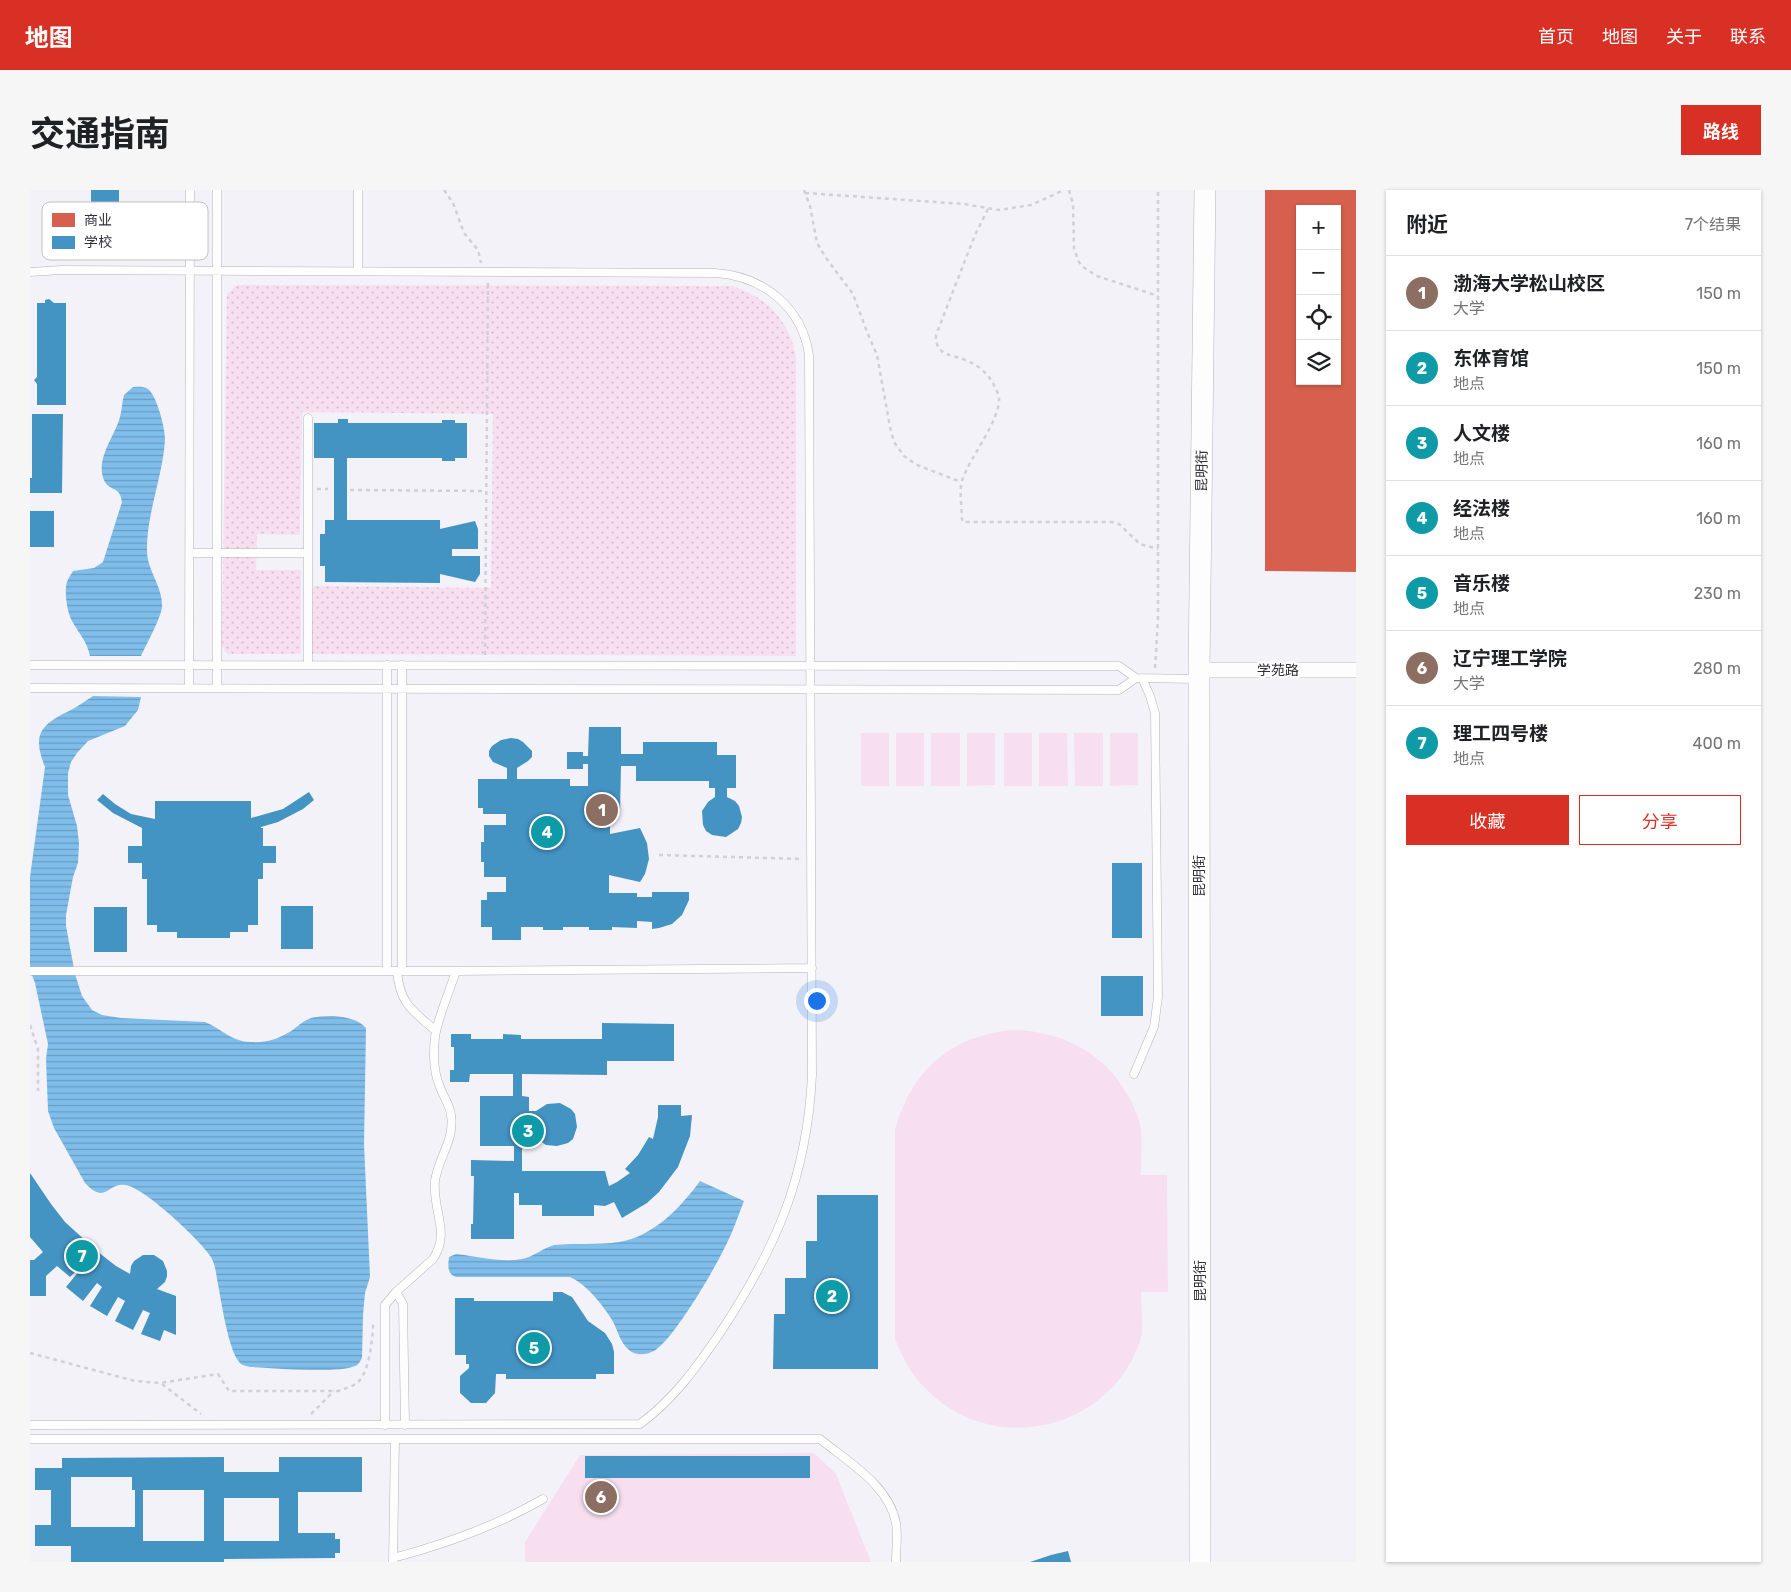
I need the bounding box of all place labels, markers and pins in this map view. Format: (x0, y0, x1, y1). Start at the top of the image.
pin: 1 (586, 791, 618, 829)
pin: 4 (531, 813, 563, 851)
pin: 3 (512, 1112, 544, 1150)
pin: 7 (66, 1237, 98, 1275)
pin: 2 (816, 1277, 848, 1315)
pin: 5 (518, 1329, 550, 1367)
pin: 6 (585, 1478, 617, 1516)

